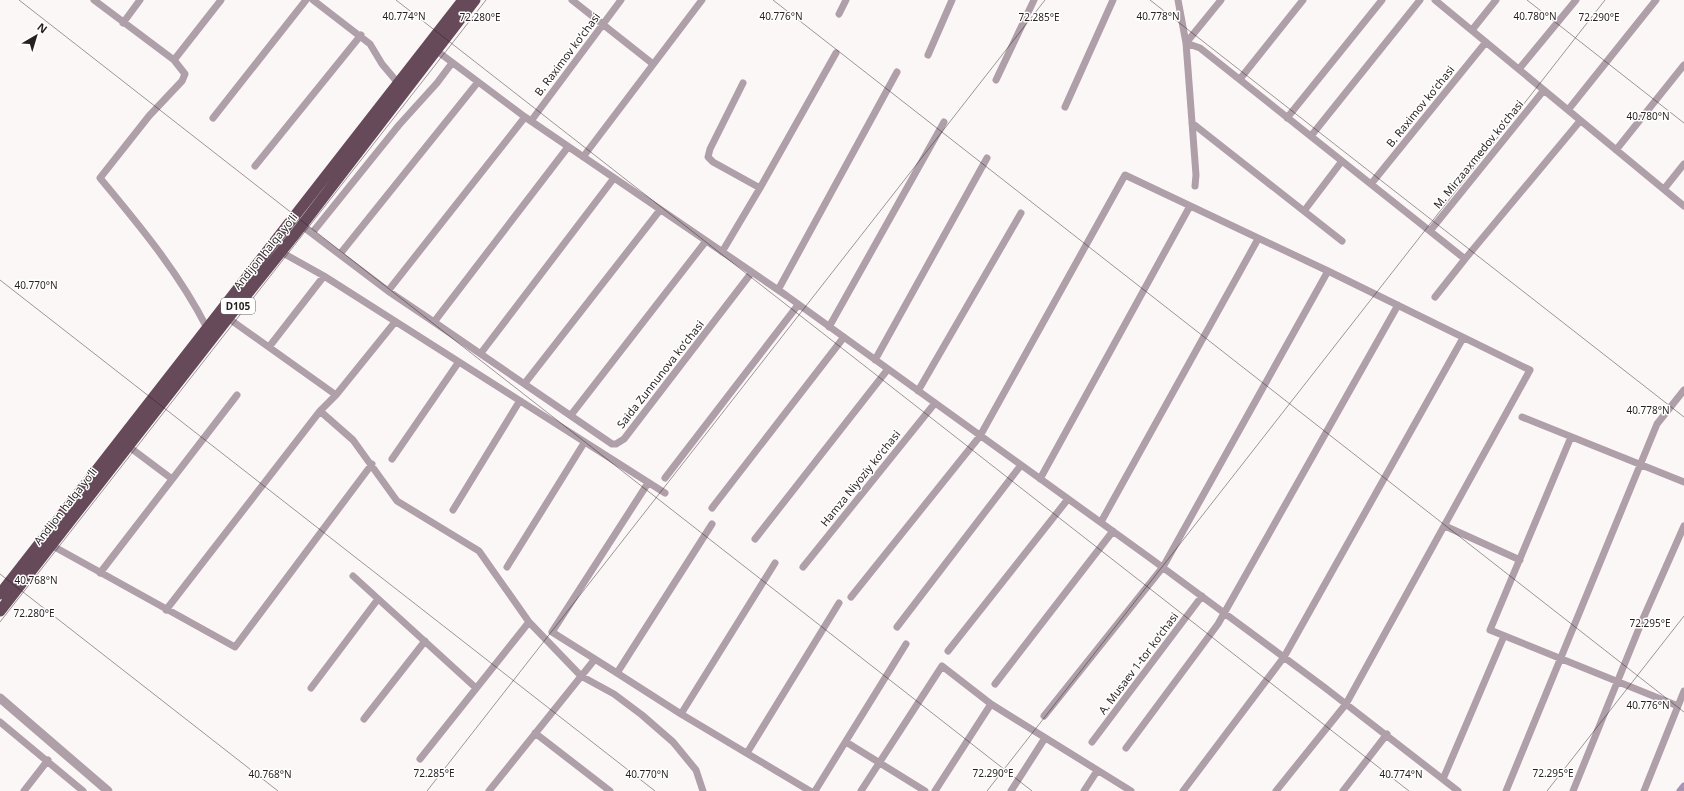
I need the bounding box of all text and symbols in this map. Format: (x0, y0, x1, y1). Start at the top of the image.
text: 40.774°N (382, 9, 426, 23)
street label: B. Raximov koʻchasi (531, 9, 603, 99)
text: 40.776°N (759, 9, 803, 23)
text: 40.778°N (1136, 9, 1180, 23)
text: 40.780°N (1513, 9, 1557, 23)
text: 72.280°E (459, 10, 501, 24)
text: 72.285°E (1018, 10, 1060, 24)
text: 72.290°E (1578, 10, 1620, 24)
north arrow (16, 16, 56, 56)
text: N (34, 19, 51, 36)
street label: B. Raximov koʻchasi (1383, 62, 1457, 150)
street label: M. Mirzaaxmedov koʻchasi (1430, 97, 1526, 211)
text: 40.780°N (1626, 109, 1670, 123)
street label: Andijon halqa yo‘li (230, 210, 300, 292)
text: 40.770°N (14, 278, 58, 292)
road number: D105 (221, 298, 255, 314)
street label: Saida Zunnunova koʻchasi (613, 317, 707, 431)
text: 40.778°N (1626, 403, 1670, 417)
street label: Hamza Niyoziy koʻchasi (817, 427, 903, 529)
street label: Andijon halqa yo‘li (30, 464, 100, 548)
text: 40.768°N (14, 573, 58, 587)
text: 72.280°E (13, 606, 55, 620)
street label: A. Musaev 1-tor koʻchasi (1095, 609, 1181, 717)
text: 72.295°E (1629, 616, 1671, 630)
text: 40.776°N (1626, 698, 1670, 712)
text: 72.285°E (413, 766, 455, 780)
text: 72.290°E (972, 766, 1014, 780)
text: 72.295°E (1532, 766, 1574, 780)
text: 40.768°N (248, 767, 292, 781)
text: 40.770°N (625, 767, 669, 781)
text: 40.774°N (1379, 767, 1423, 781)

